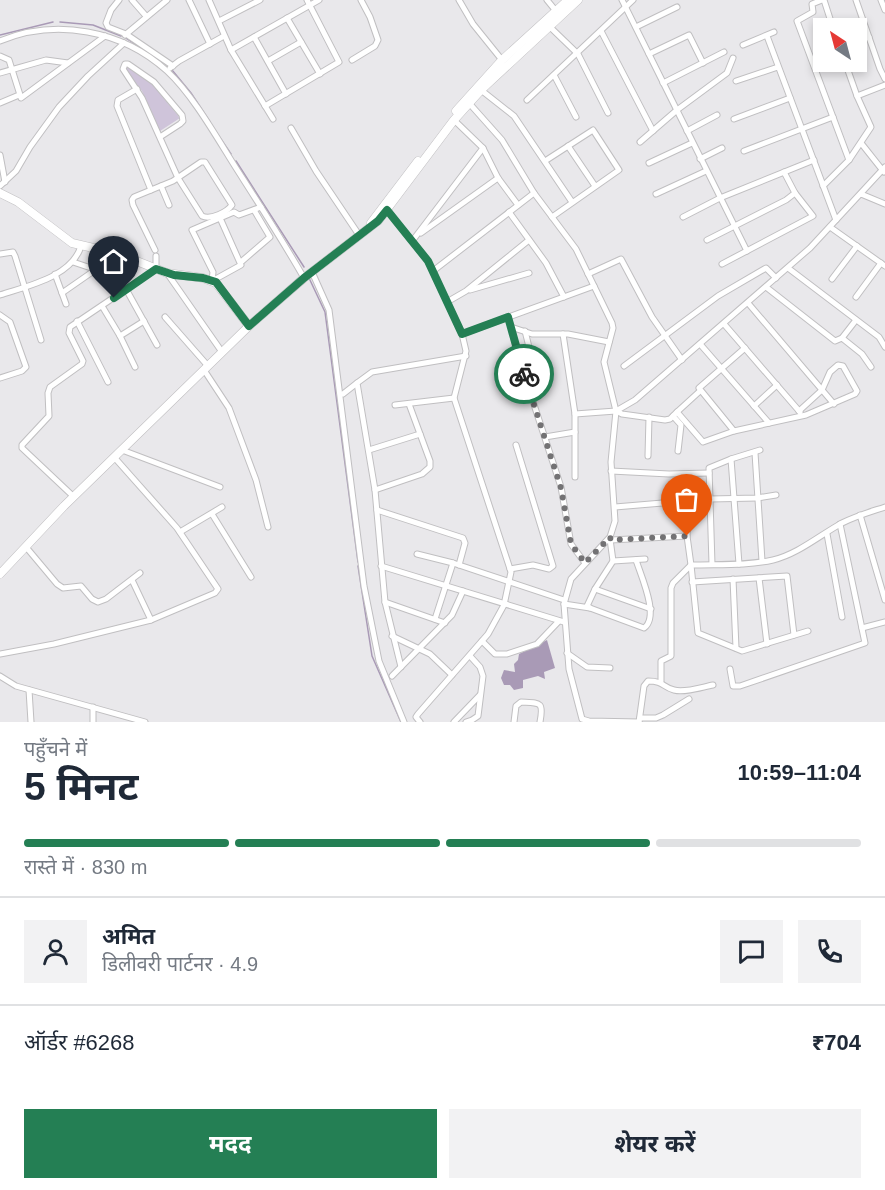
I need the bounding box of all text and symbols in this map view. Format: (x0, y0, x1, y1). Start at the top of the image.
north arrow (813, 18, 867, 72)
map controls (813, 18, 867, 72)
pin (88, 236, 139, 298)
icon: home (97, 245, 130, 278)
courier (494, 344, 554, 404)
icon: bike (508, 358, 541, 391)
pin (661, 474, 712, 536)
icon: bag (670, 483, 703, 516)
text: पहुँचने में (24, 738, 87, 760)
text: 10:59–11:04 (737, 760, 861, 785)
text: 5 मिनट (24, 765, 138, 808)
text: रास्ते में · 830 m (24, 856, 147, 878)
button: person (24, 920, 87, 983)
button: chat (720, 920, 783, 983)
button: phone (798, 920, 861, 983)
text: अमित (102, 924, 155, 949)
text: डिलीवरी पार्टनर · 4.9 (102, 953, 258, 975)
text: ऑर्डर #6268 (24, 1030, 135, 1055)
text: ₹704 (812, 1030, 861, 1055)
button: मदद (24, 1109, 437, 1178)
button: शेयर करें (449, 1109, 861, 1178)

